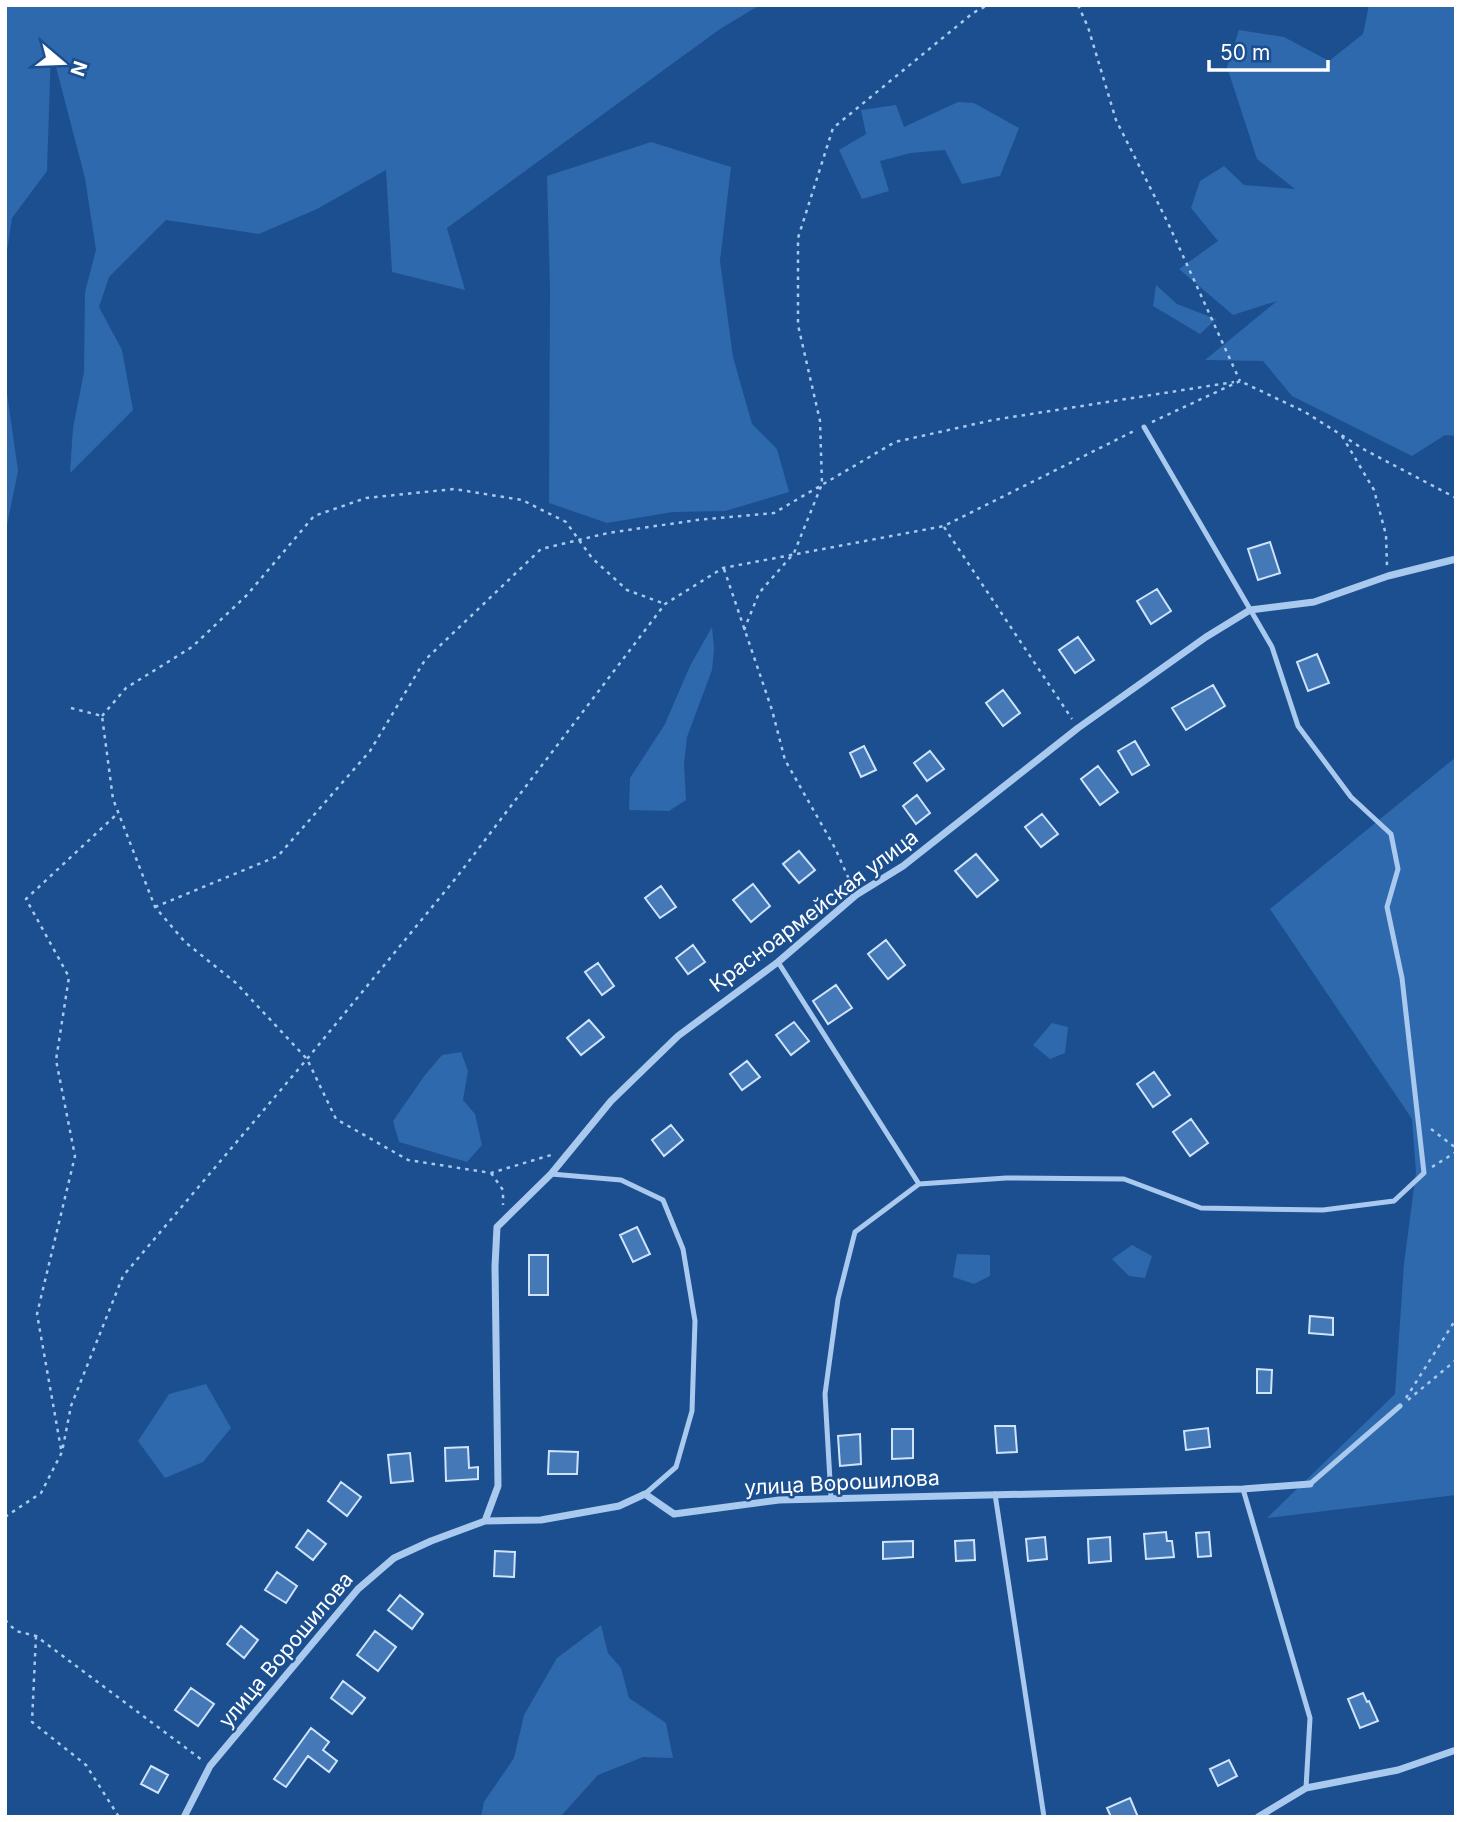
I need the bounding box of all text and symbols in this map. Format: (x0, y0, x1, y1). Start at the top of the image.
north arrow (28, 28, 98, 98)
scale bar (1209, 28, 1328, 72)
text: 50 m (1220, 40, 1270, 65)
text: N (65, 58, 92, 79)
street label: Красноармейская улица (705, 824, 923, 997)
street label: улица Ворошилова (744, 1465, 940, 1500)
street label: улица Ворошилова (213, 1567, 358, 1733)

